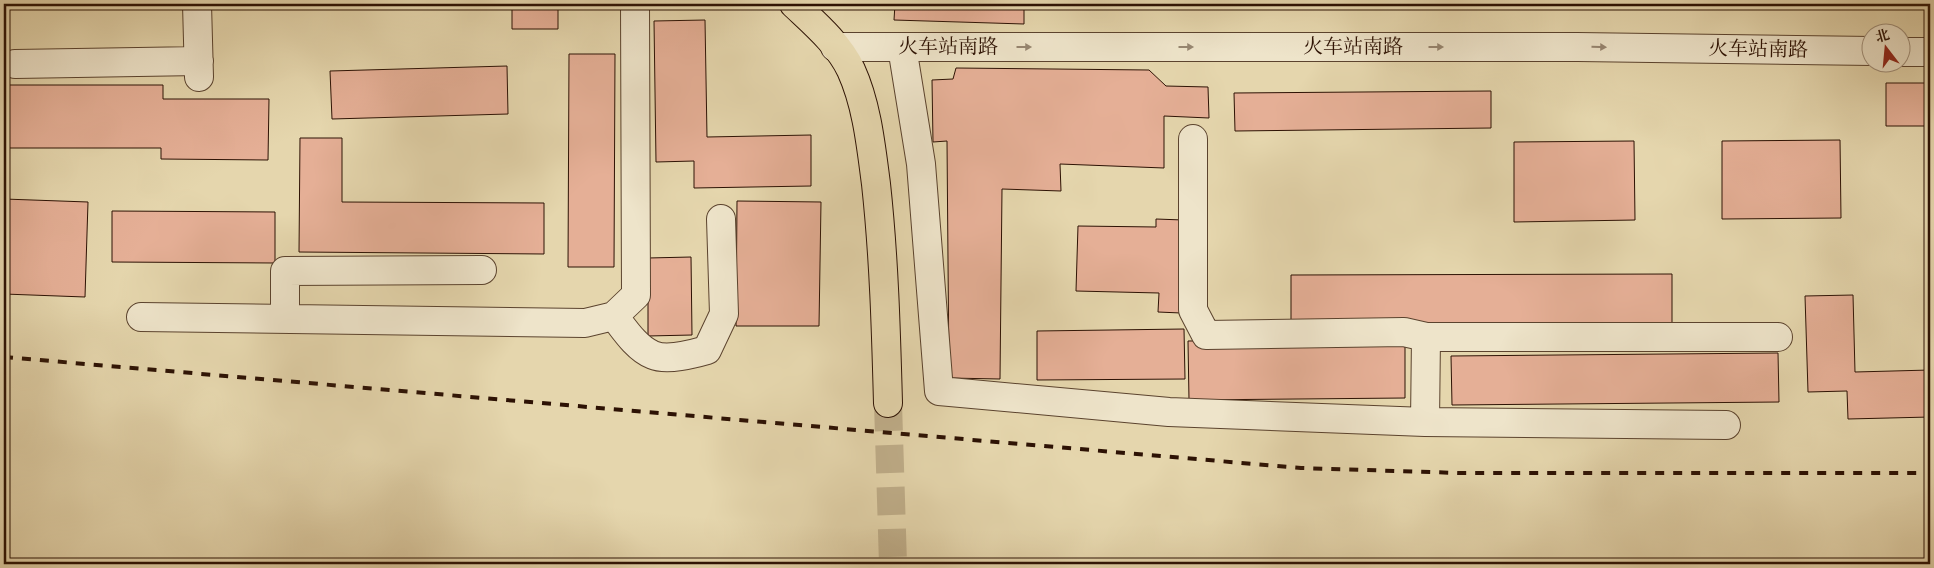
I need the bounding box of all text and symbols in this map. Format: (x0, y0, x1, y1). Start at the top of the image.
north arrow (1862, 22, 1912, 72)
text: 北 (1873, 26, 1892, 47)
street label: 火车站南路 (898, 35, 998, 60)
street label: 火车站南路 (1303, 35, 1403, 60)
street label: 火车站南路 (1708, 37, 1808, 63)
one-way arrow (1016, 43, 1032, 51)
one-way arrow (1178, 43, 1194, 51)
one-way arrow (1428, 43, 1444, 51)
one-way arrow (1591, 44, 1607, 52)

